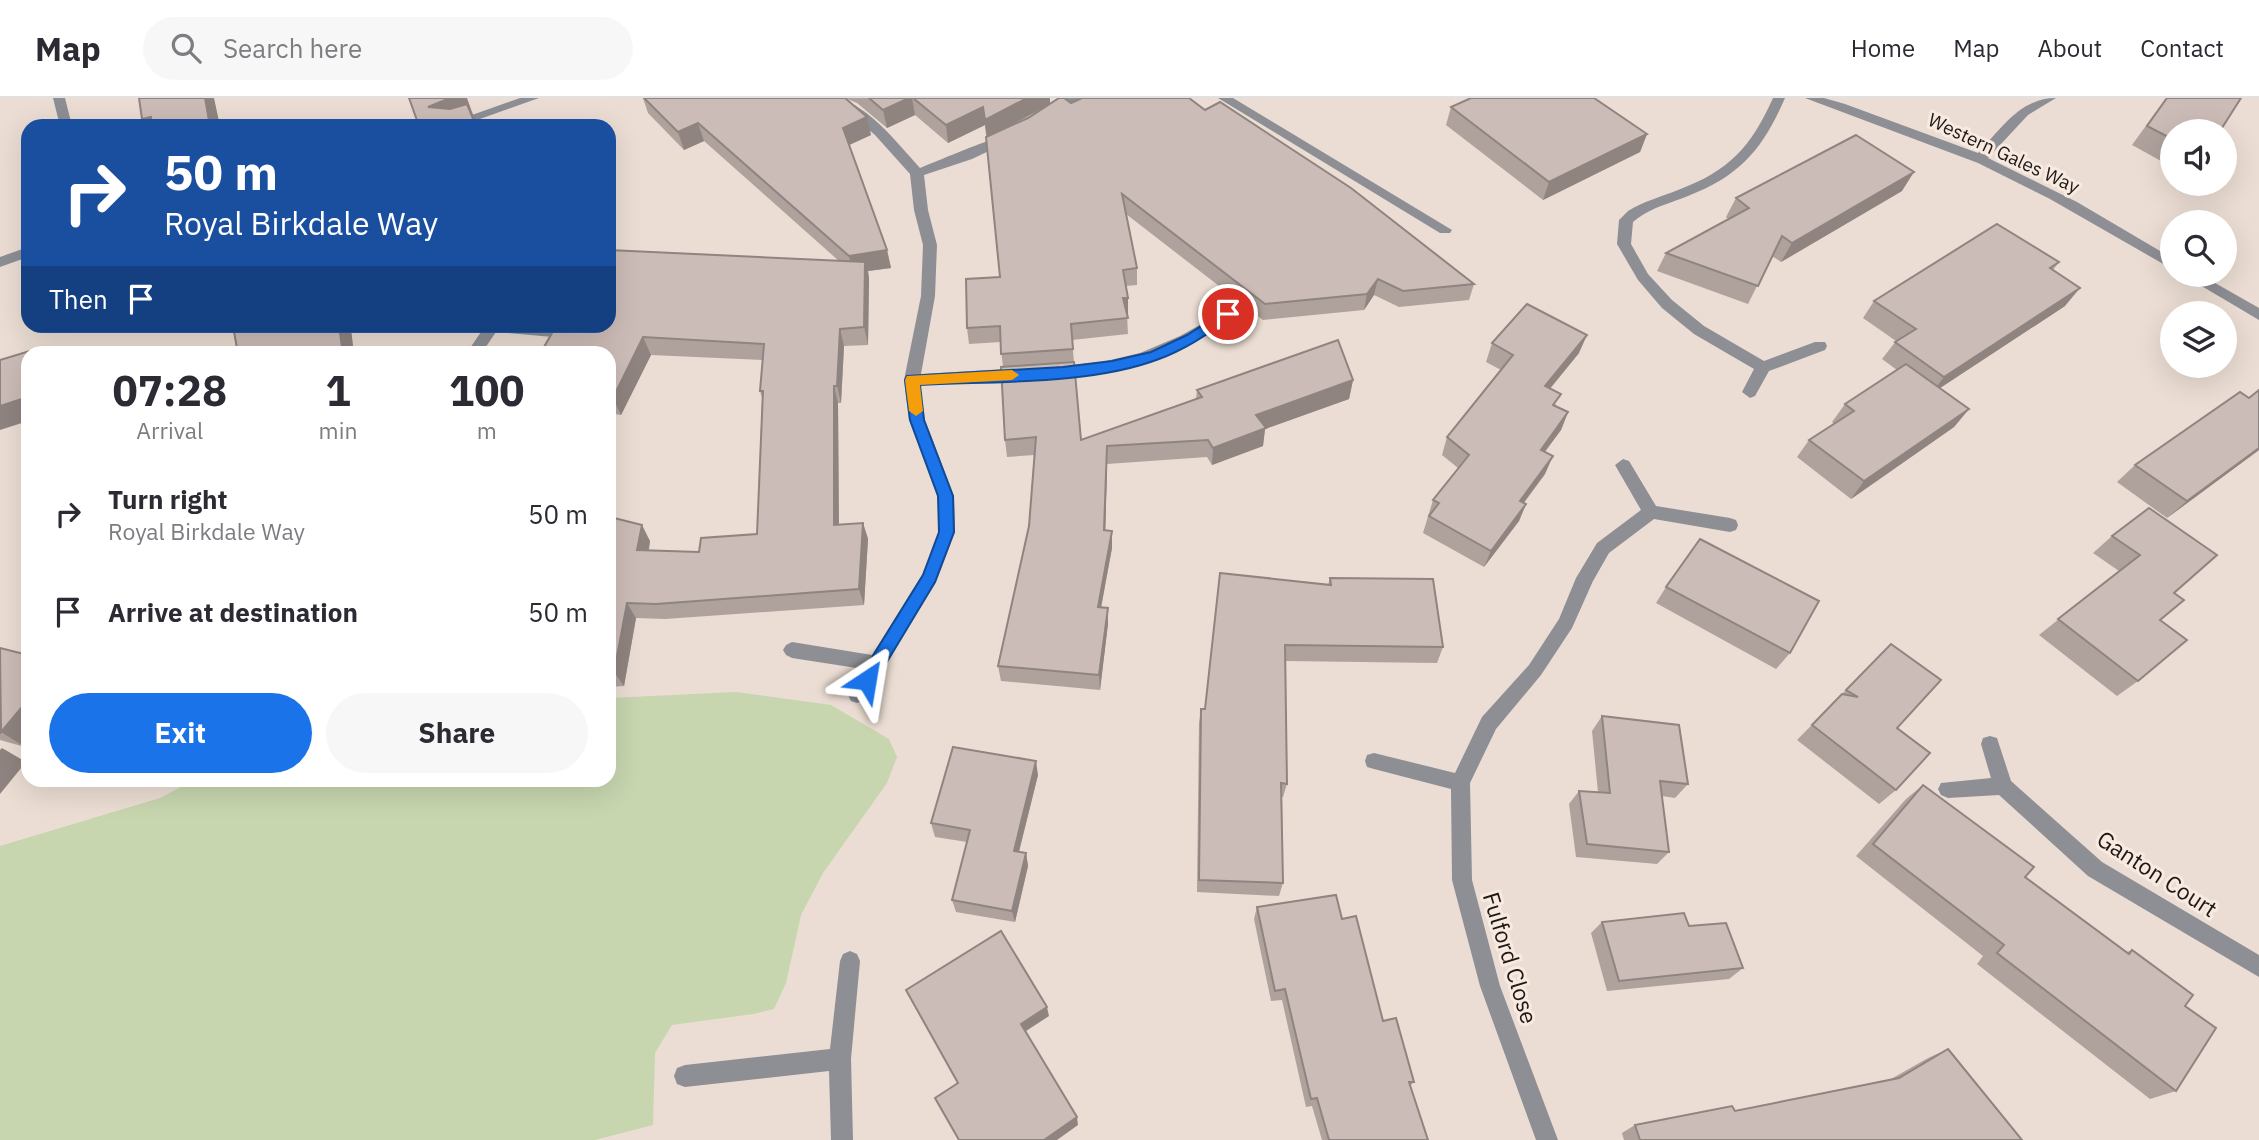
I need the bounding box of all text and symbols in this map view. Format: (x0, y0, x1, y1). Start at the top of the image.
search box (143, 17, 633, 80)
text: Map (35, 27, 101, 70)
icon: search (167, 29, 205, 67)
text: Search here (223, 31, 362, 65)
text: Home (1851, 32, 1915, 64)
text: Map (1953, 32, 1999, 64)
text: About (2037, 32, 2102, 64)
text: Contact (2140, 32, 2224, 64)
street label: Western Gales Way (1924, 107, 2084, 199)
map controls (2160, 119, 2237, 378)
button: sound (2160, 119, 2237, 196)
text: 50 m (164, 140, 278, 203)
icon: right (49, 147, 140, 238)
text: Royal Birkdale Way (164, 202, 438, 244)
button: search (2160, 210, 2237, 287)
icon: arrive (122, 280, 160, 318)
text: Then (49, 282, 108, 316)
pin (1198, 284, 1258, 344)
icon: arrive (1209, 295, 1247, 333)
button: layers (2160, 301, 2237, 378)
text: 07:28 (112, 363, 227, 418)
text: 1 (325, 363, 351, 418)
text: 100 (449, 363, 525, 418)
text: Arrival (136, 415, 203, 445)
text: min (319, 415, 357, 445)
text: m (477, 415, 497, 445)
text: Turn right (108, 482, 227, 516)
icon: right (49, 495, 87, 533)
text: 50 m (528, 497, 588, 531)
text: Royal Birkdale Way (108, 516, 305, 546)
icon: arrive (49, 593, 87, 631)
text: Arrive at destination (108, 595, 358, 629)
text: 50 m (528, 595, 588, 629)
position arrow (830, 643, 904, 717)
button: Exit (49, 693, 312, 773)
button: Share (326, 693, 588, 773)
street label: Ganton Court (2092, 823, 2223, 923)
street label: Fulford Close (1477, 888, 1545, 1027)

